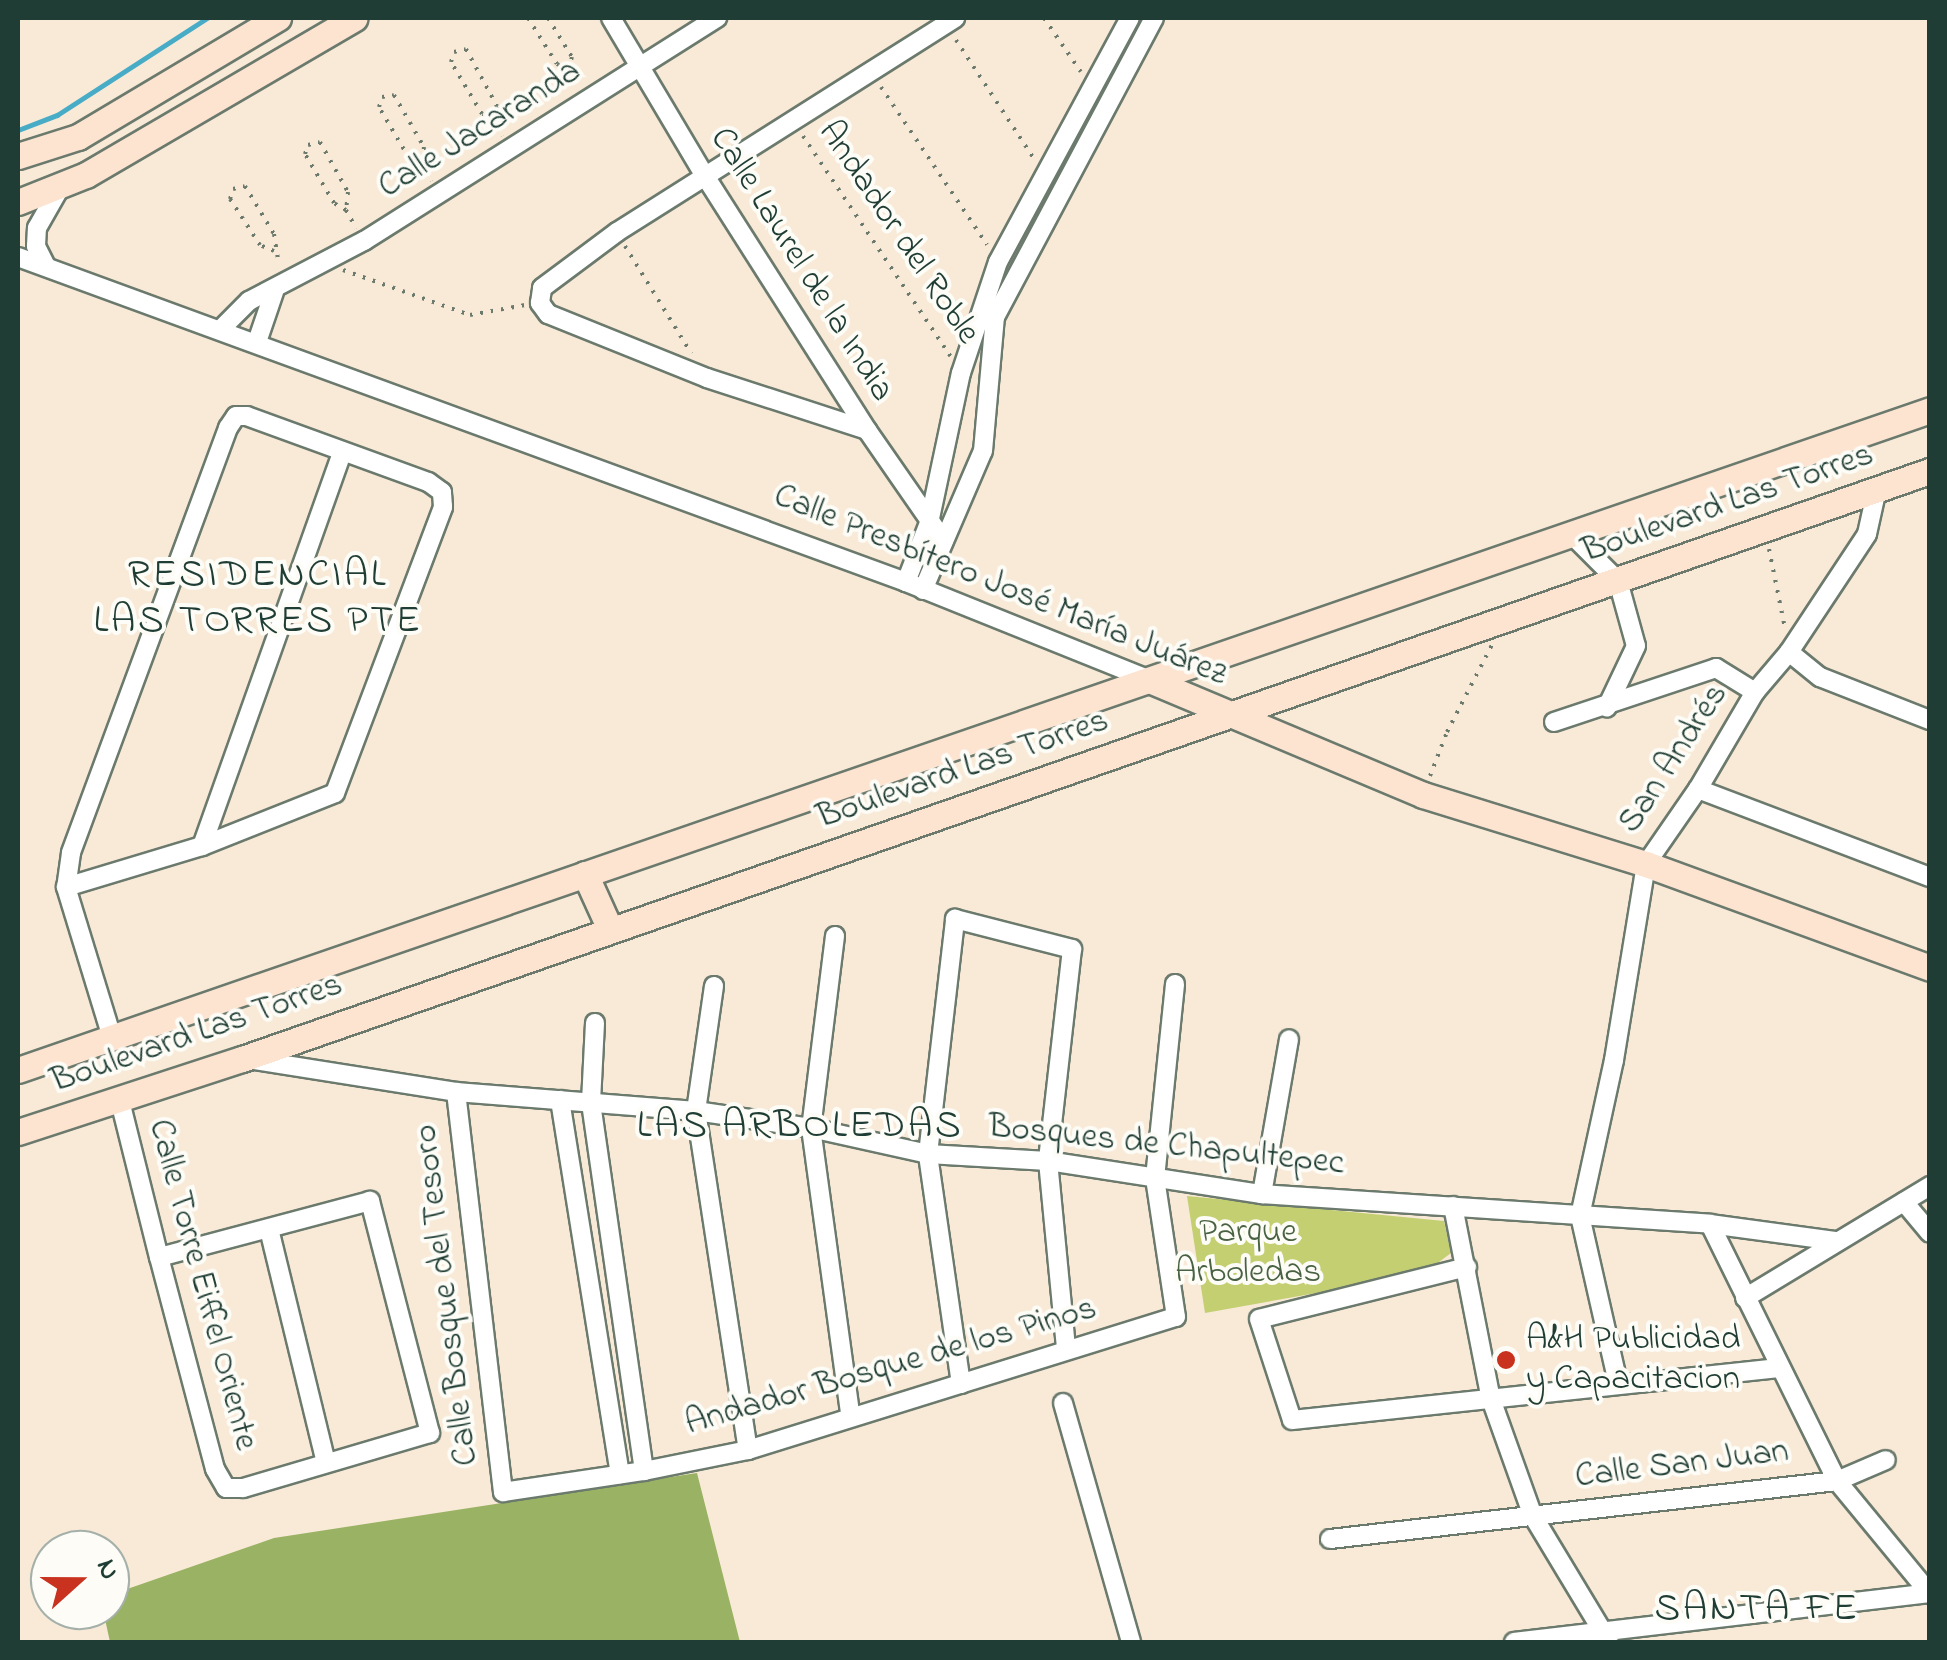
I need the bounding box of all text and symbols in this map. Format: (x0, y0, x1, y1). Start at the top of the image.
street label: Calle Jacaranda (371, 51, 589, 209)
street label: Andador del Roble (808, 113, 988, 353)
street label: Calle Laurel de la India (700, 120, 902, 410)
street label: Boulevard Las Torres (1577, 434, 1879, 574)
street label: Calle Presbítero José María Juárez (767, 476, 1233, 696)
district label: RESIDENCIAL LAS TORRES PTE (94, 552, 422, 646)
street label: San Andrés (1610, 676, 1738, 842)
street label: Boulevard Las Torres (812, 700, 1114, 840)
street label: Boulevard Las Torres (46, 964, 348, 1104)
district label: LAS ARBOLEDAS (637, 1103, 963, 1151)
street label: Bosques de Chapultepec (986, 1106, 1346, 1186)
street label: Calle Torre Eiffel Oriente (138, 1115, 266, 1455)
street label: Calle Bosque del Tesoro (405, 1122, 489, 1468)
park label: Parque Arboledas (1175, 1212, 1321, 1294)
street label: Andador Bosque de los Pinos (681, 1288, 1101, 1446)
place label: A&H Publicidad y Capacitacion (1526, 1319, 1740, 1401)
marker: A&H Publicidad y Capacitacion (1495, 1349, 1517, 1371)
street label: Calle San Juan (1573, 1431, 1791, 1499)
north arrow (30, 1530, 130, 1630)
text: N (84, 1554, 129, 1586)
district label: SANTA FE (1654, 1586, 1860, 1634)

